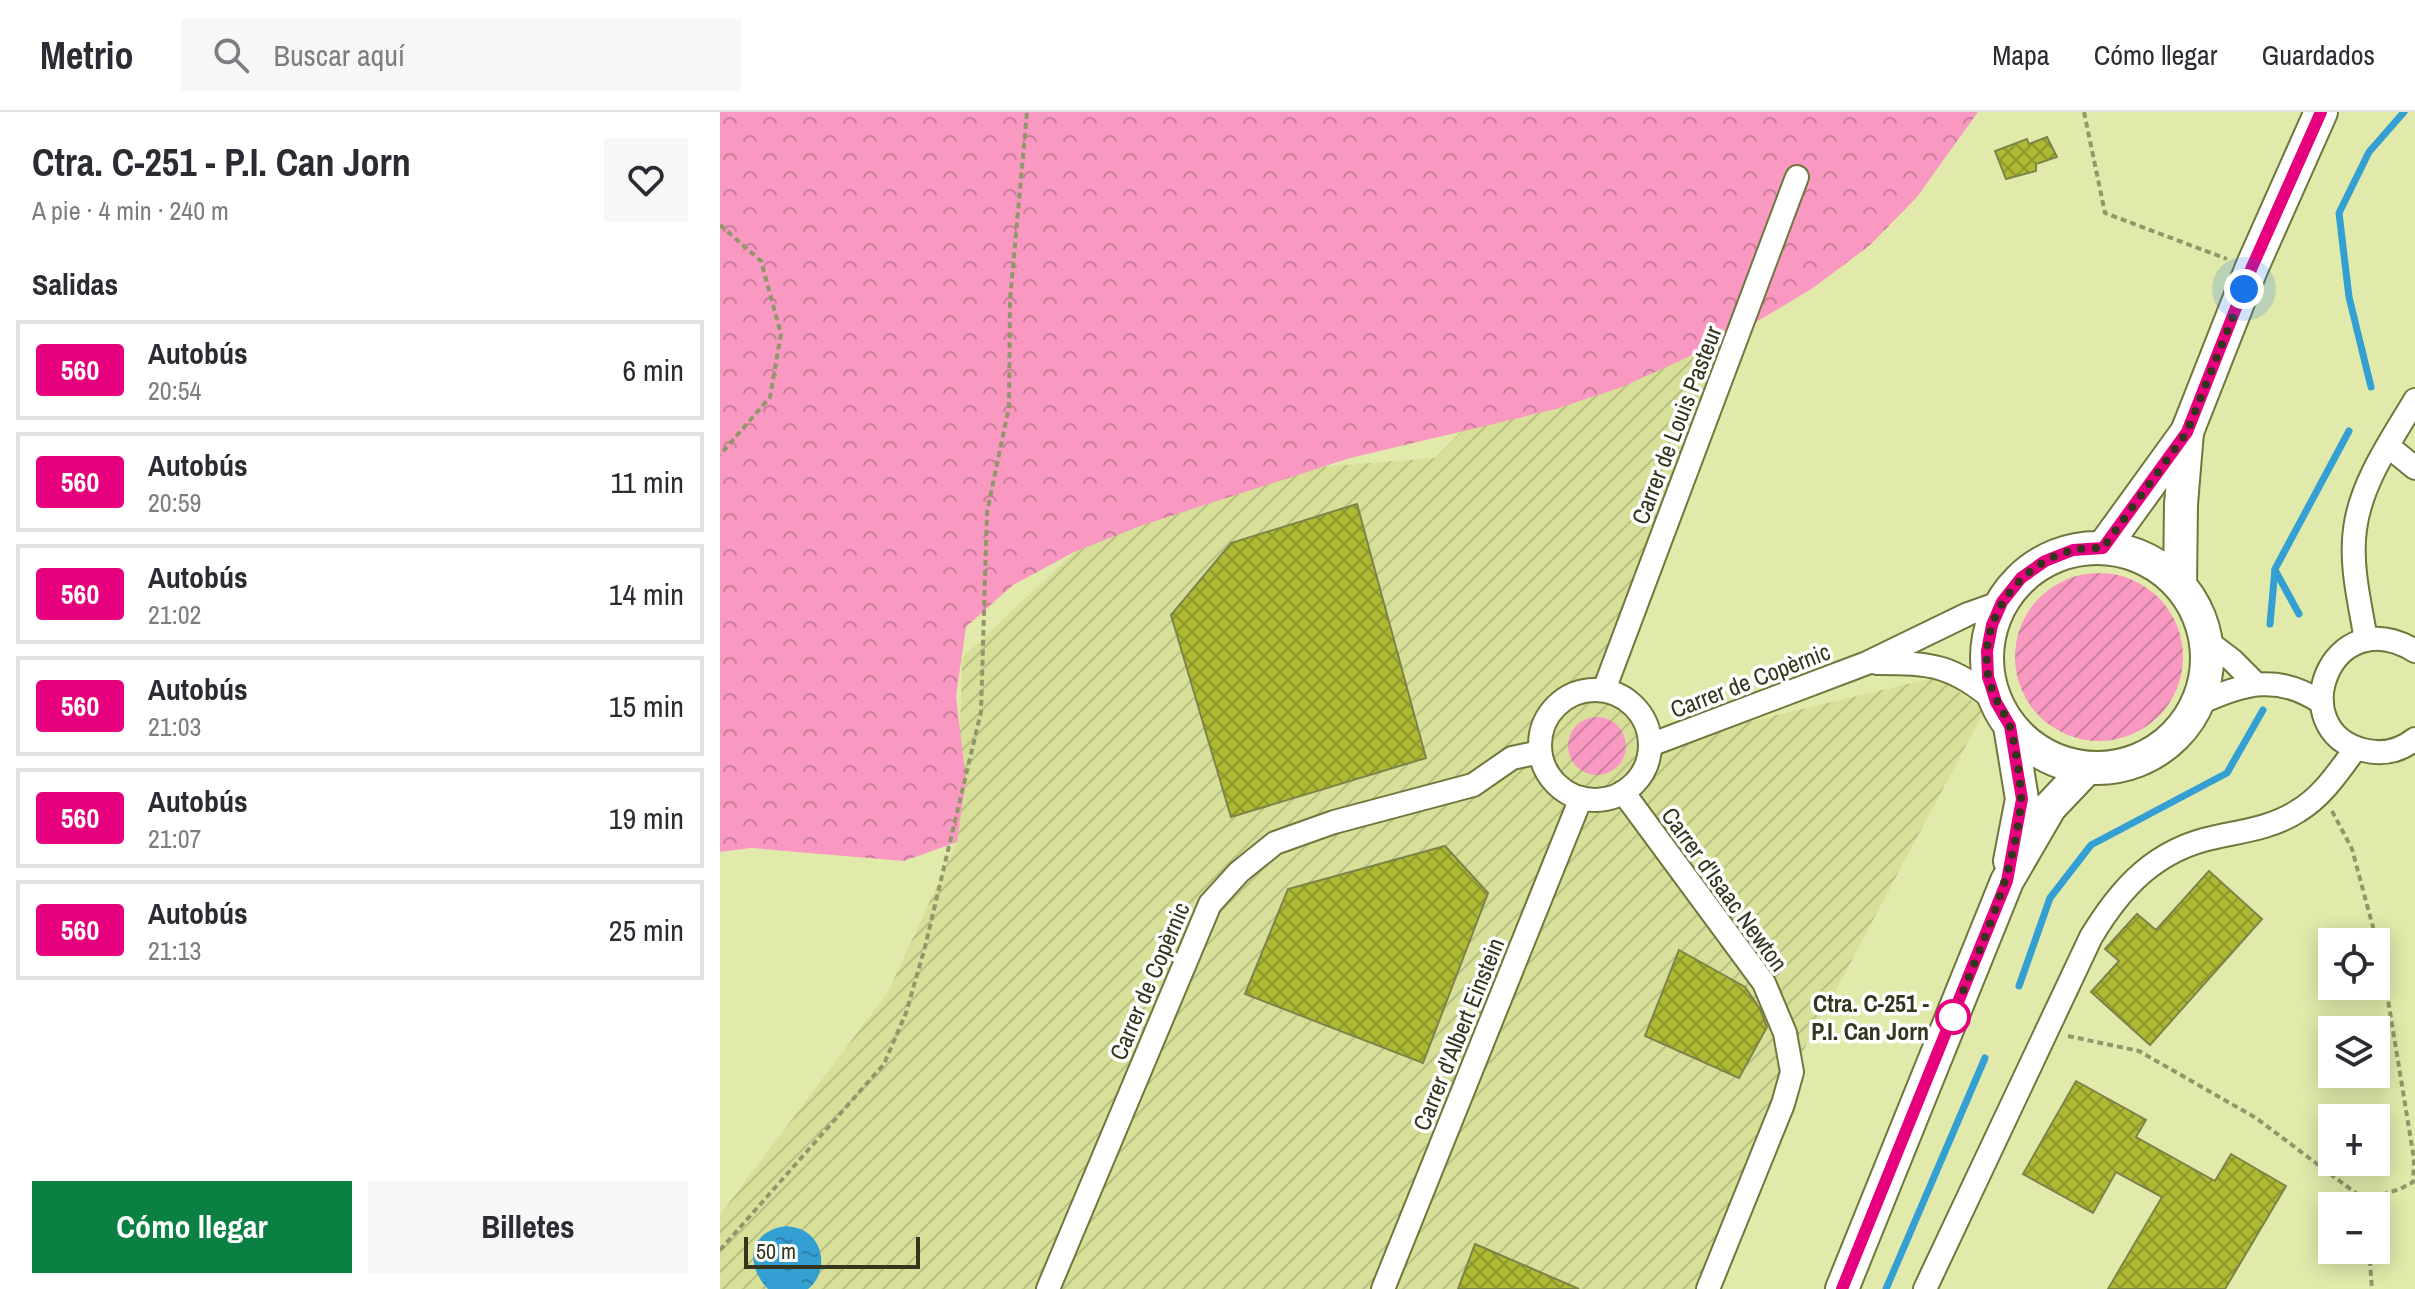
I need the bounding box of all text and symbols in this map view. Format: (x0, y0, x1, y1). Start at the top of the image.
search box (181, 19, 741, 91)
text: Metrio (40, 30, 133, 81)
icon: search (209, 33, 253, 77)
text: Buscar aquí (273, 35, 405, 75)
text: Mapa (1992, 36, 2050, 74)
text: Cómo llegar (2094, 36, 2217, 74)
text: Guardados (2261, 36, 2375, 74)
text: Ctra. C-251 - P.I. Can Jorn (32, 137, 411, 188)
button: heart (604, 138, 688, 222)
text: A pie · 4 min · 240 m (32, 193, 229, 228)
text: Salidas (32, 264, 118, 304)
your location (2224, 269, 2264, 309)
street label: Carrer de Louis Pasteur (1623, 321, 1729, 529)
text: Autobús (148, 333, 248, 373)
text: 6 min (622, 350, 684, 390)
text: 560 (61, 351, 99, 389)
text: 20:54 (148, 373, 201, 408)
text: Autobús (148, 445, 248, 485)
text: 11 min (611, 462, 684, 502)
text: 560 (61, 463, 99, 501)
text: 20:59 (148, 485, 201, 520)
text: Autobús (148, 557, 248, 597)
text: 14 min (609, 574, 684, 614)
text: 560 (61, 575, 99, 613)
text: 21:02 (148, 597, 201, 632)
street label: Carrer de Copèrnic (1666, 635, 1835, 725)
text: Autobús (148, 669, 248, 709)
text: 15 min (609, 686, 684, 726)
text: 560 (61, 687, 99, 725)
text: 21:03 (148, 709, 201, 744)
text: Autobús (148, 781, 248, 821)
text: 19 min (609, 798, 684, 838)
text: 560 (61, 799, 99, 837)
street label: Carrer d'Isaac Newton (1655, 801, 1795, 977)
text: 21:07 (148, 821, 201, 856)
text: Autobús (148, 893, 248, 933)
street label: Carrer de Copèrnic (1101, 897, 1197, 1065)
text: 25 min (609, 910, 684, 950)
text: 560 (61, 911, 99, 949)
map controls (2318, 928, 2390, 1264)
button: locate (2318, 928, 2390, 1000)
text: 21:13 (148, 933, 201, 968)
street label: Carrer d'Albert Einstein (1405, 933, 1511, 1135)
place label: Ctra. C-251 - P.I. Can Jorn (1811, 987, 1929, 1047)
marker: Ctra. C-251 - P.I. Can Jorn (1936, 1000, 1970, 1034)
button: layers (2318, 1016, 2390, 1088)
button: + (2318, 1104, 2390, 1176)
button: Cómo llegar (32, 1181, 352, 1273)
button: Billetes (368, 1181, 688, 1273)
button: − (2318, 1192, 2390, 1264)
scale bar (744, 1233, 920, 1269)
text: 50 m (756, 1236, 796, 1266)

